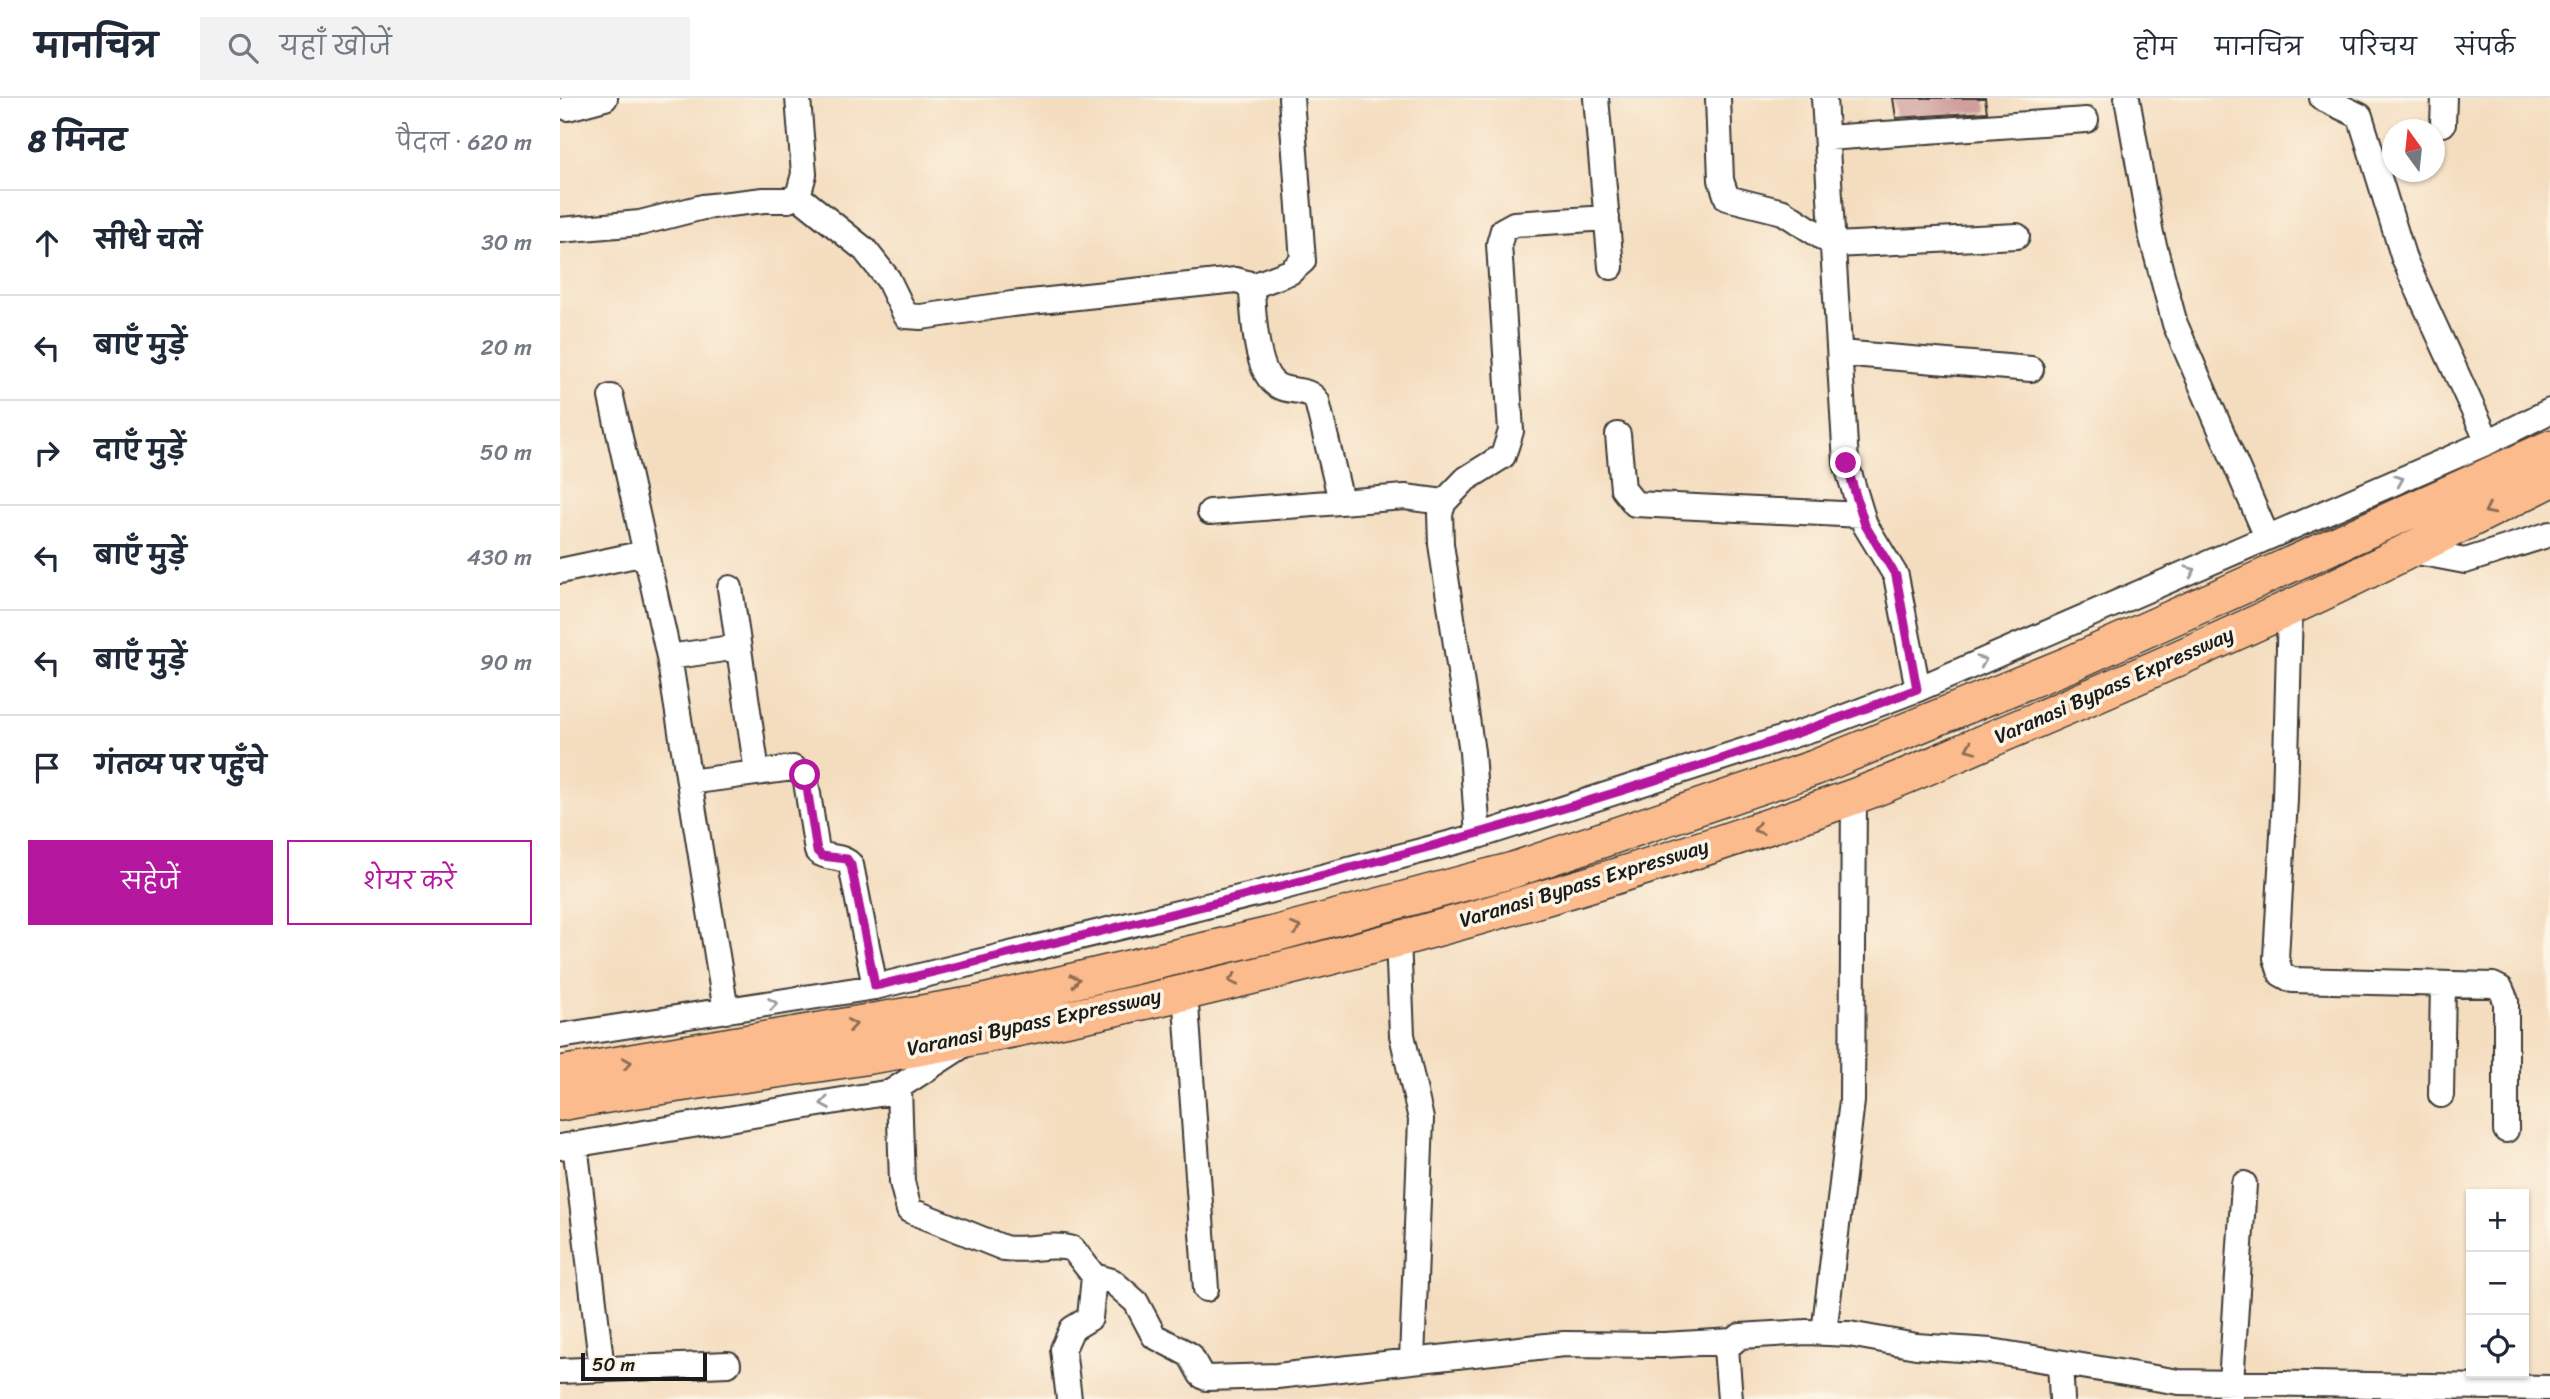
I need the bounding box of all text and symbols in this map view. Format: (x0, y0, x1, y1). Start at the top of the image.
text: मानचित्र (35, 17, 158, 75)
search box (200, 17, 690, 80)
text: यहाँ खोजें (280, 23, 392, 69)
text: होम (2134, 26, 2177, 68)
text: मानचित्र (2215, 26, 2303, 68)
text: परिचय (2341, 26, 2417, 68)
text: संपर्क (2455, 26, 2515, 68)
icon: search (224, 29, 262, 67)
text: 8 मिनट (28, 114, 127, 168)
north arrow (2382, 119, 2445, 182)
text: पैदल · 620 m (396, 122, 532, 163)
text: सीधे चलें (95, 217, 202, 263)
text: 30 m (481, 222, 532, 263)
icon: ahead (28, 224, 66, 262)
text: बाएँ मुड़ें (95, 322, 186, 368)
text: 20 m (481, 327, 532, 368)
icon: left (28, 329, 66, 367)
text: दाएँ मुड़ें (95, 427, 186, 473)
text: 50 m (480, 432, 532, 473)
icon: right (28, 434, 66, 472)
route end (1830, 447, 1861, 478)
one-way arrow (2392, 474, 2405, 488)
one-way arrow (2484, 502, 2496, 516)
text: बाएँ मुड़ें (95, 532, 186, 578)
text: 430 m (467, 537, 532, 578)
icon: left (28, 539, 66, 577)
one-way arrow (2184, 565, 2196, 579)
street label: Varanasi Bypass Expressway (1988, 615, 2240, 755)
text: बाएँ मुड़ें (95, 637, 186, 683)
text: 90 m (480, 642, 532, 683)
icon: left (28, 644, 66, 682)
one-way arrow (1975, 655, 1987, 669)
one-way arrow (1965, 740, 1977, 754)
text: गंतव्य पर पहुँचे (95, 742, 267, 788)
icon: arrive (28, 749, 66, 787)
route start (789, 759, 820, 790)
one-way arrow (1752, 820, 1764, 835)
street label: Varanasi Bypass Expressway (1455, 827, 1714, 939)
button: सहेजें (28, 840, 273, 925)
button: शेयर करें (287, 840, 532, 925)
one-way arrow (1290, 922, 1302, 936)
one-way arrow (1227, 972, 1239, 986)
one-way arrow (1069, 974, 1081, 989)
street label: Varanasi Bypass Expressway (903, 976, 1165, 1068)
one-way arrow (767, 997, 779, 1012)
one-way arrow (846, 1018, 858, 1033)
one-way arrow (621, 1056, 633, 1071)
one-way arrow (819, 1095, 831, 1110)
map controls (2466, 1189, 2529, 1378)
button: + (2466, 1189, 2529, 1252)
button: − (2466, 1252, 2529, 1315)
button: locate (2466, 1315, 2529, 1378)
text: 50 m (592, 1348, 635, 1381)
scale bar (581, 1350, 707, 1382)

